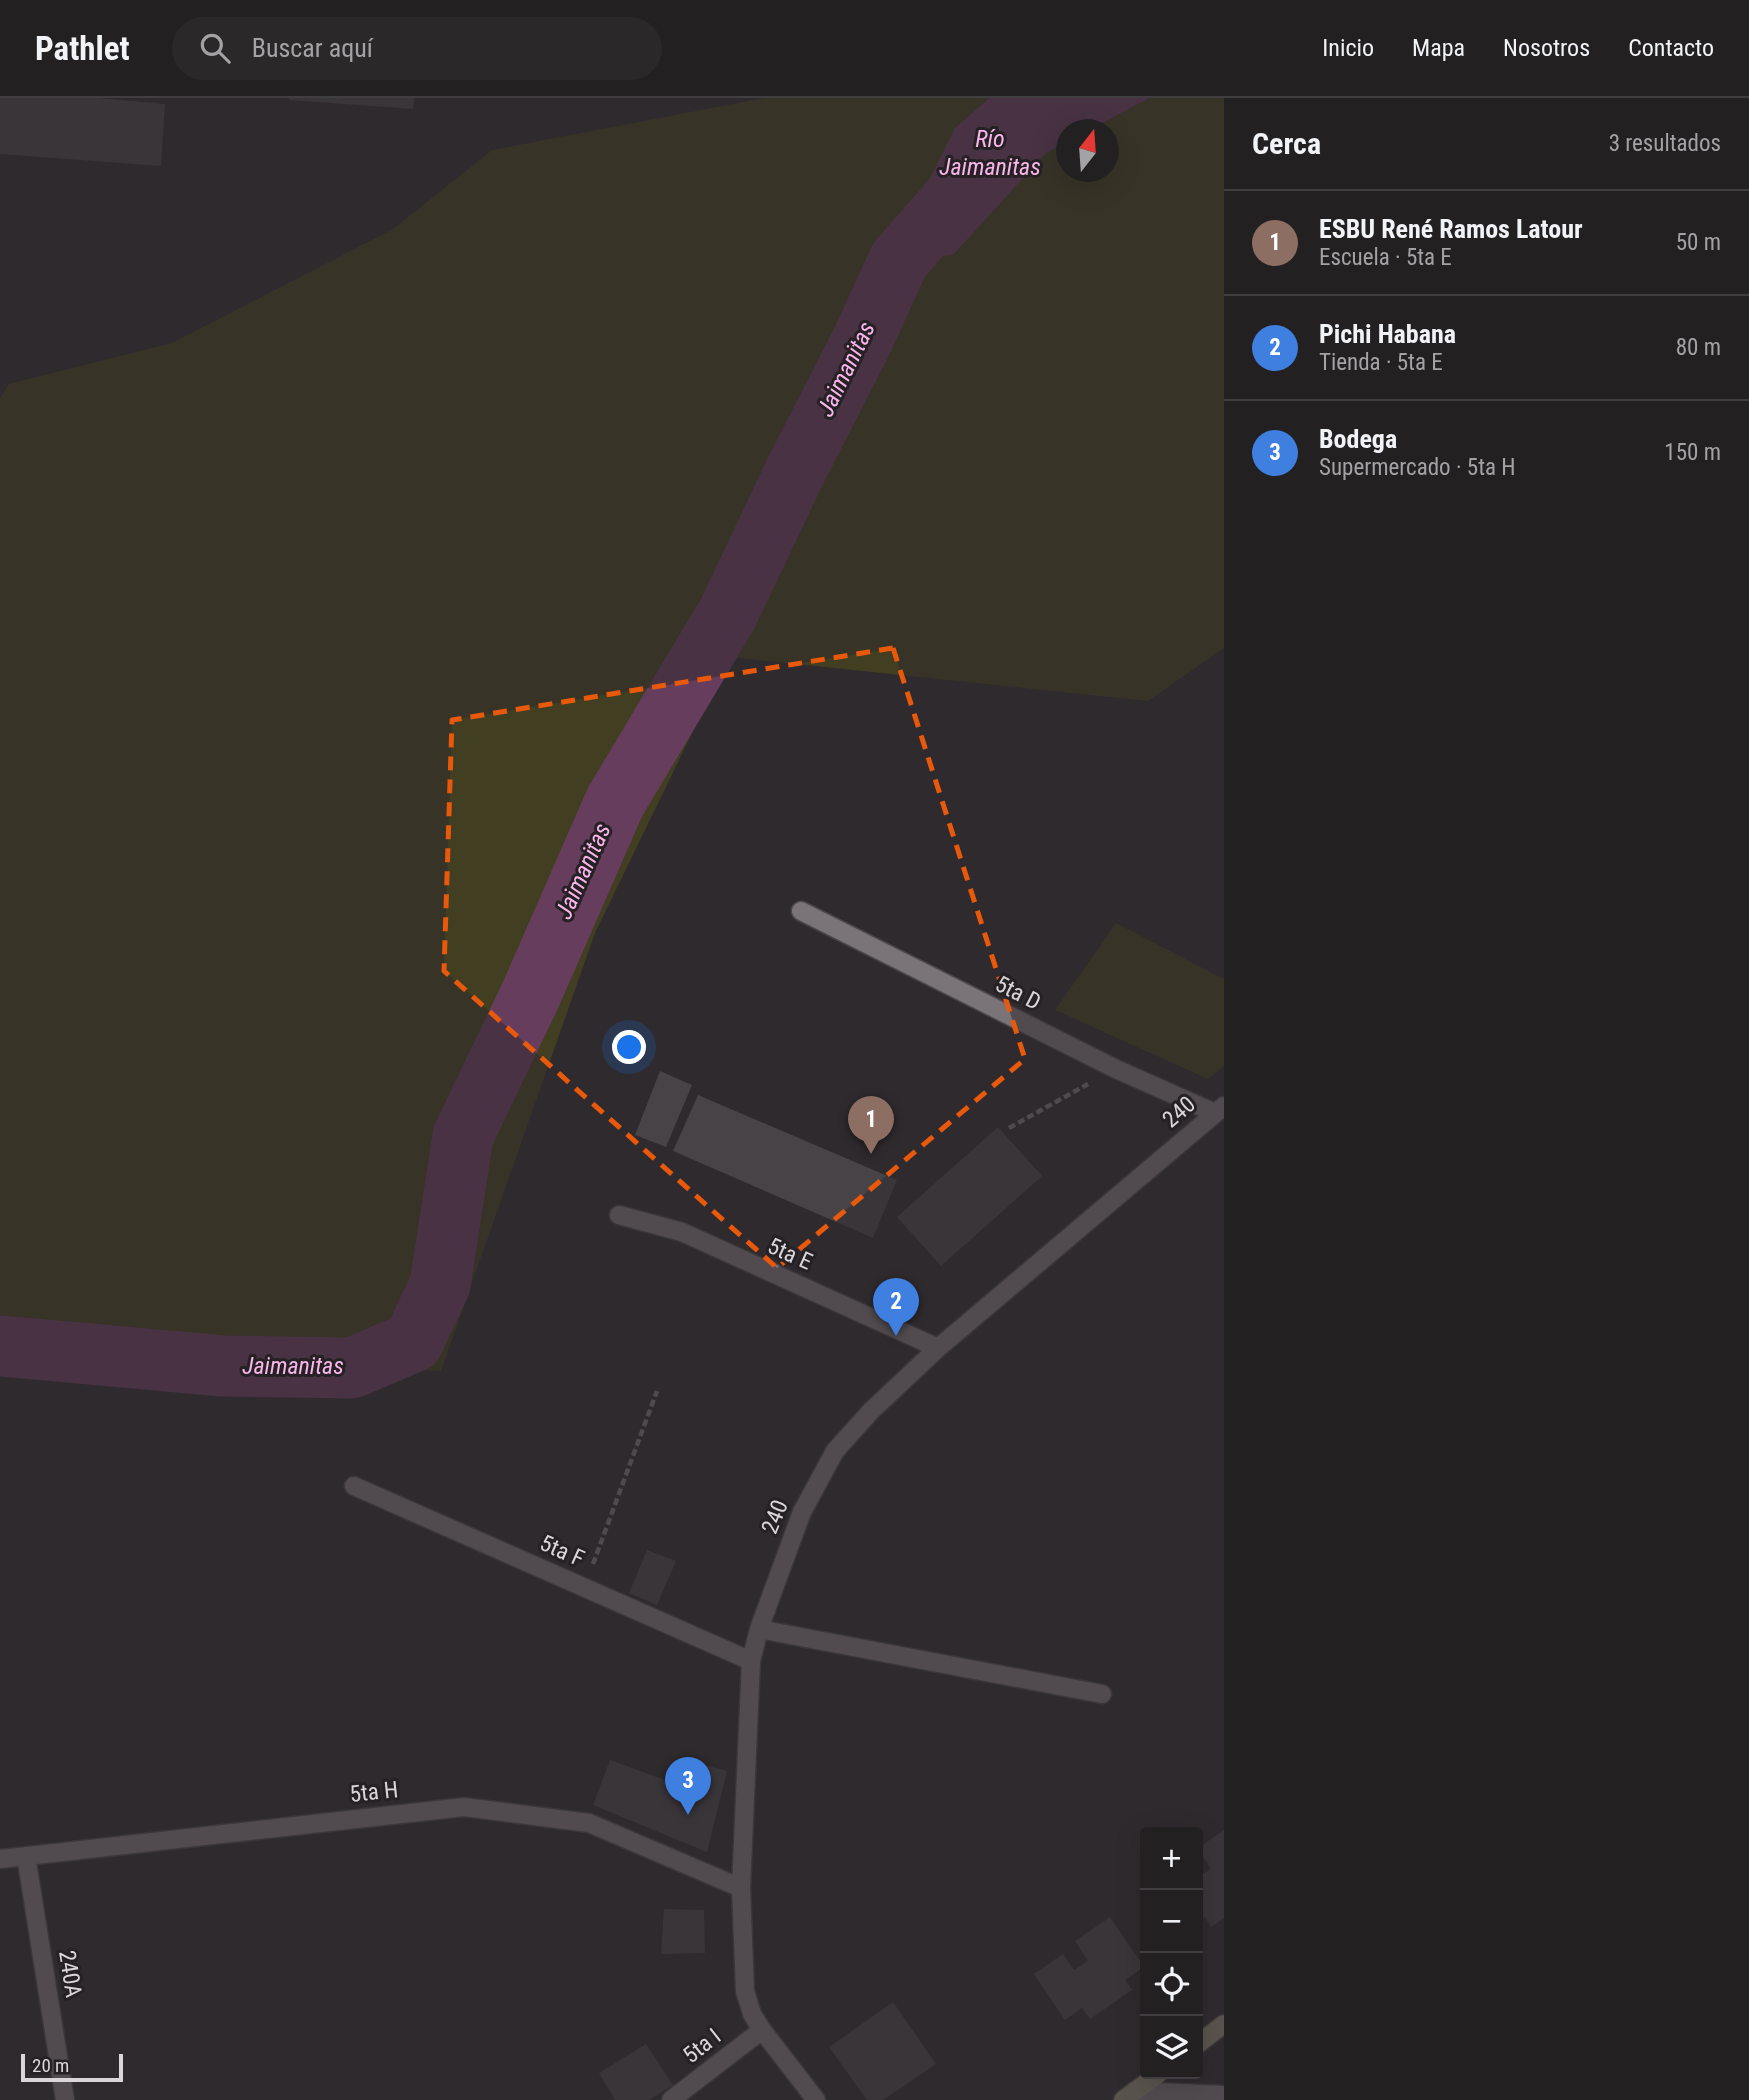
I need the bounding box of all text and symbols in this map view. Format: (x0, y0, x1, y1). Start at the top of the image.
search box (172, 17, 662, 80)
text: Pathlet (35, 29, 130, 68)
icon: search (196, 29, 234, 67)
text: Buscar aquí (252, 33, 373, 63)
text: Inicio (1322, 34, 1374, 62)
text: Mapa (1412, 34, 1465, 62)
text: Nosotros (1503, 34, 1590, 62)
text: Contacto (1628, 34, 1714, 62)
north arrow (1056, 119, 1119, 182)
water label: Río Jaimanitas (939, 125, 1041, 181)
text: Cerca (1252, 126, 1321, 161)
text: 3 resultados (1609, 130, 1721, 157)
text: ESBU René Ramos Latour (1319, 214, 1583, 244)
text: 1 (1269, 229, 1281, 256)
text: 50 m (1676, 229, 1721, 256)
text: Escuela · 5ta E (1319, 244, 1452, 271)
water label: Jaimanitas (811, 317, 881, 421)
text: Pichi Habana (1319, 319, 1456, 349)
text: 2 (1269, 334, 1281, 361)
text: 80 m (1676, 334, 1721, 361)
text: Tienda · 5ta E (1319, 349, 1443, 376)
text: Bodega (1319, 424, 1397, 454)
text: 3 (1269, 439, 1281, 466)
text: 150 m (1664, 439, 1721, 466)
text: Supermercado · 5ta H (1319, 454, 1516, 481)
water label: Jaimanitas (550, 819, 616, 923)
street label: 5ta D (991, 970, 1045, 1016)
your location (612, 1030, 646, 1064)
street label: 240 (1157, 1091, 1201, 1133)
pin: 1 (848, 1096, 894, 1154)
street label: 5ta E (764, 1232, 816, 1276)
pin: 2 (873, 1278, 919, 1336)
water label: Jaimanitas (242, 1352, 344, 1380)
street label: 240 (756, 1496, 794, 1538)
street label: 5ta F (536, 1529, 588, 1573)
pin: 3 (665, 1757, 711, 1815)
street label: 5ta H (348, 1776, 400, 1808)
map controls (1140, 1827, 1203, 2079)
button: + (1140, 1827, 1203, 1890)
button: − (1140, 1890, 1203, 1953)
street label: 240A (53, 1949, 87, 1999)
button: locate (1140, 1953, 1203, 2016)
button: layers (1140, 2016, 1203, 2079)
street label: 5ta I (678, 2023, 726, 2069)
scale bar (21, 2051, 122, 2083)
text: 20 m (32, 2054, 69, 2077)

